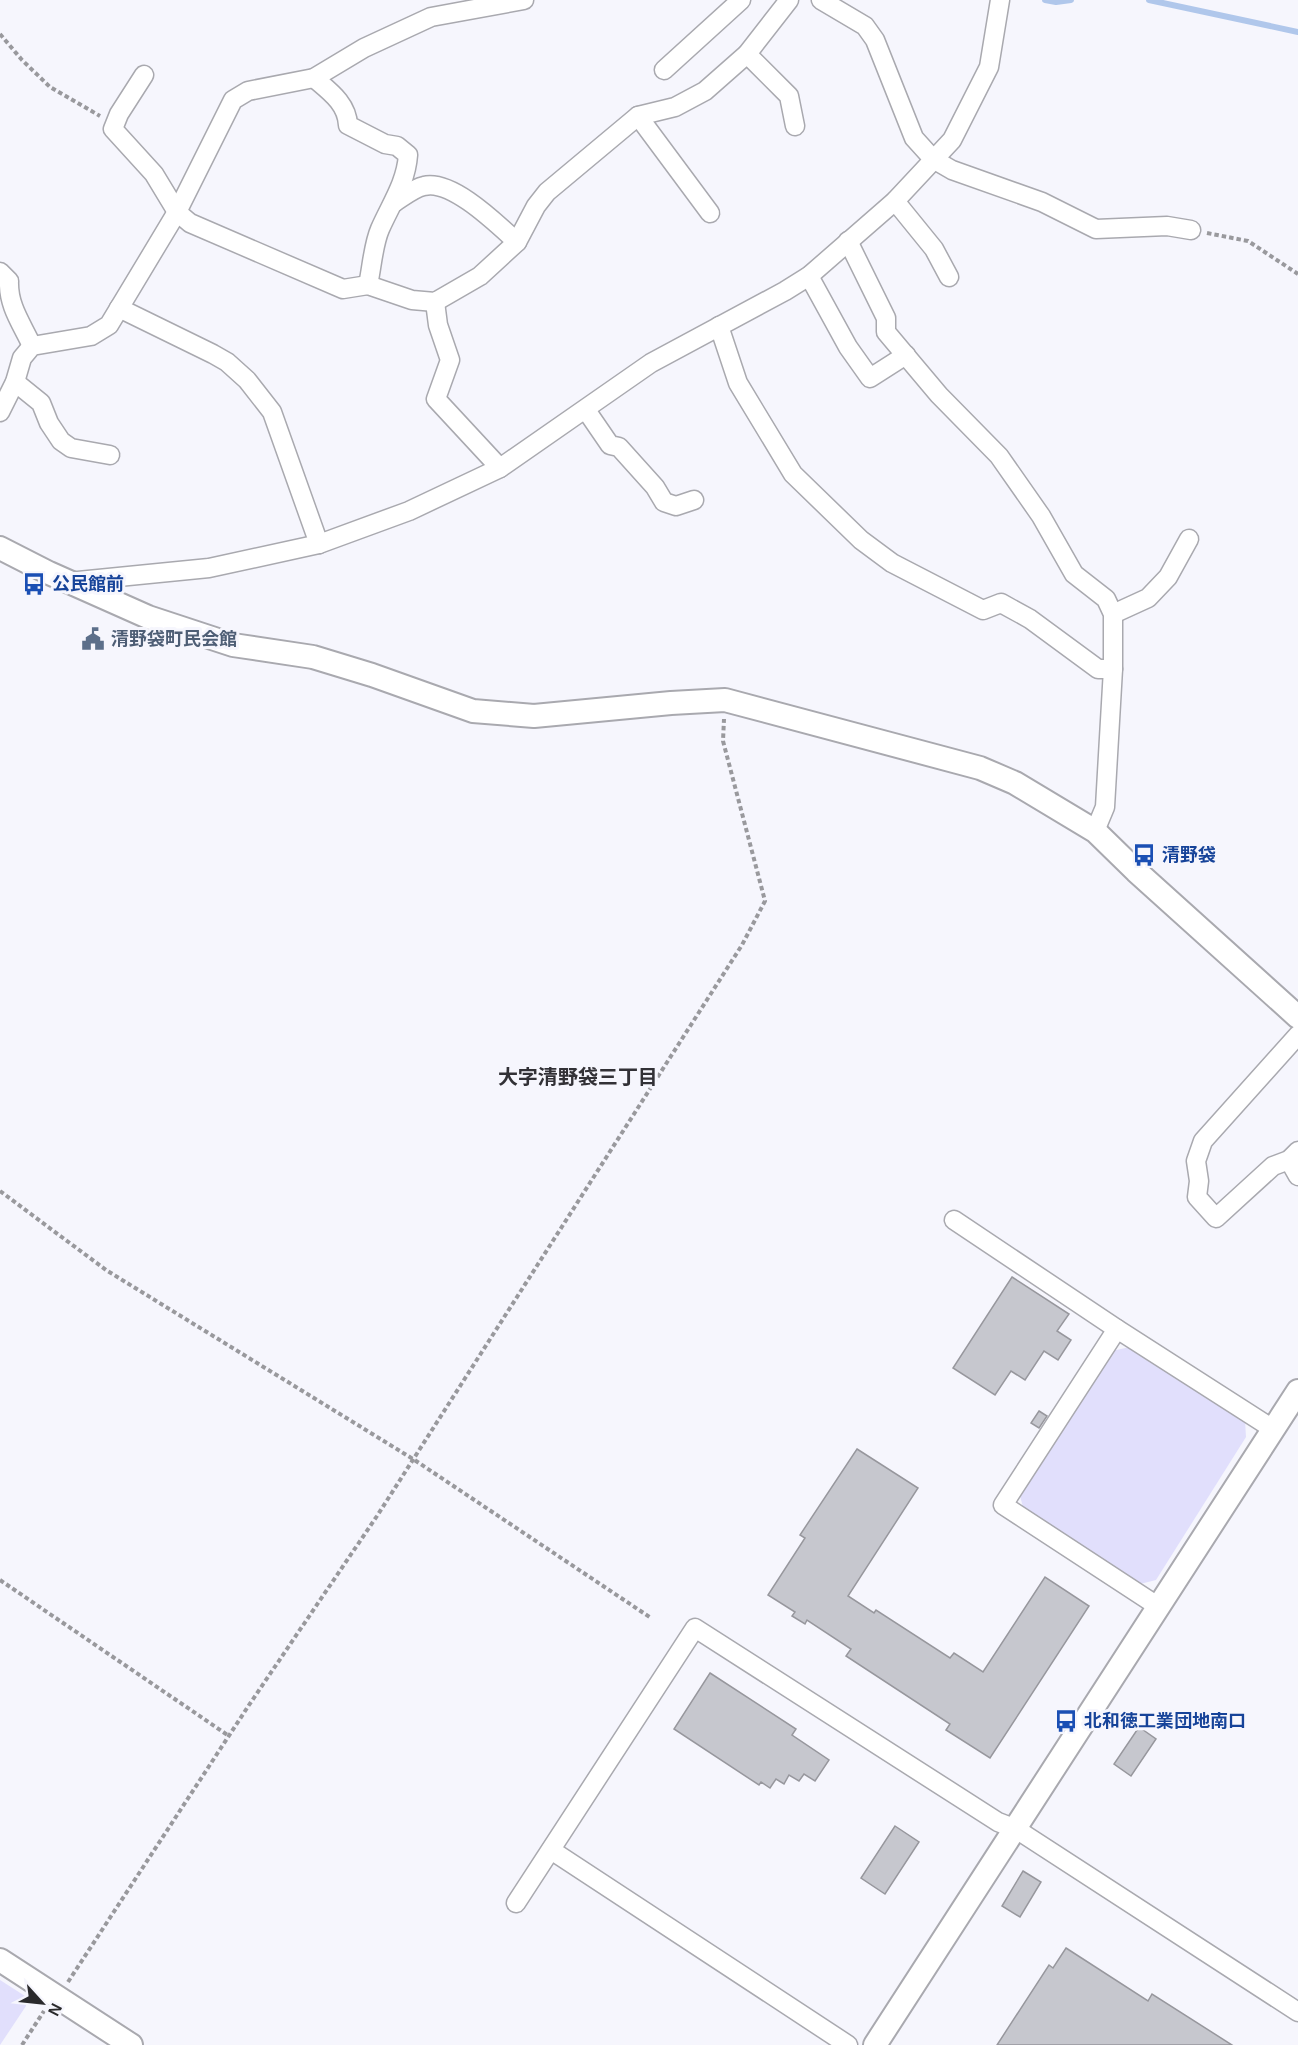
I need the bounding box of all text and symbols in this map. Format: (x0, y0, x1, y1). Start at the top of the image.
bus stop icon: 公民館前 (21, 571, 47, 597)
place label: 公民館前 (52, 574, 124, 594)
public building icon: 清野袋町民会館 (80, 626, 106, 652)
place label: 清野袋町民会館 (111, 629, 237, 649)
bus stop icon: 清野袋 (1131, 842, 1157, 868)
place label: 清野袋 (1162, 845, 1216, 865)
district label: 大字清野袋三丁目 (498, 1066, 658, 1088)
bus stop icon: 北和徳工業団地南口 (1053, 1708, 1079, 1734)
place label: 北和徳工業団地南口 (1084, 1711, 1246, 1731)
north arrow (12, 1973, 72, 2033)
text: N (45, 2001, 65, 2019)

